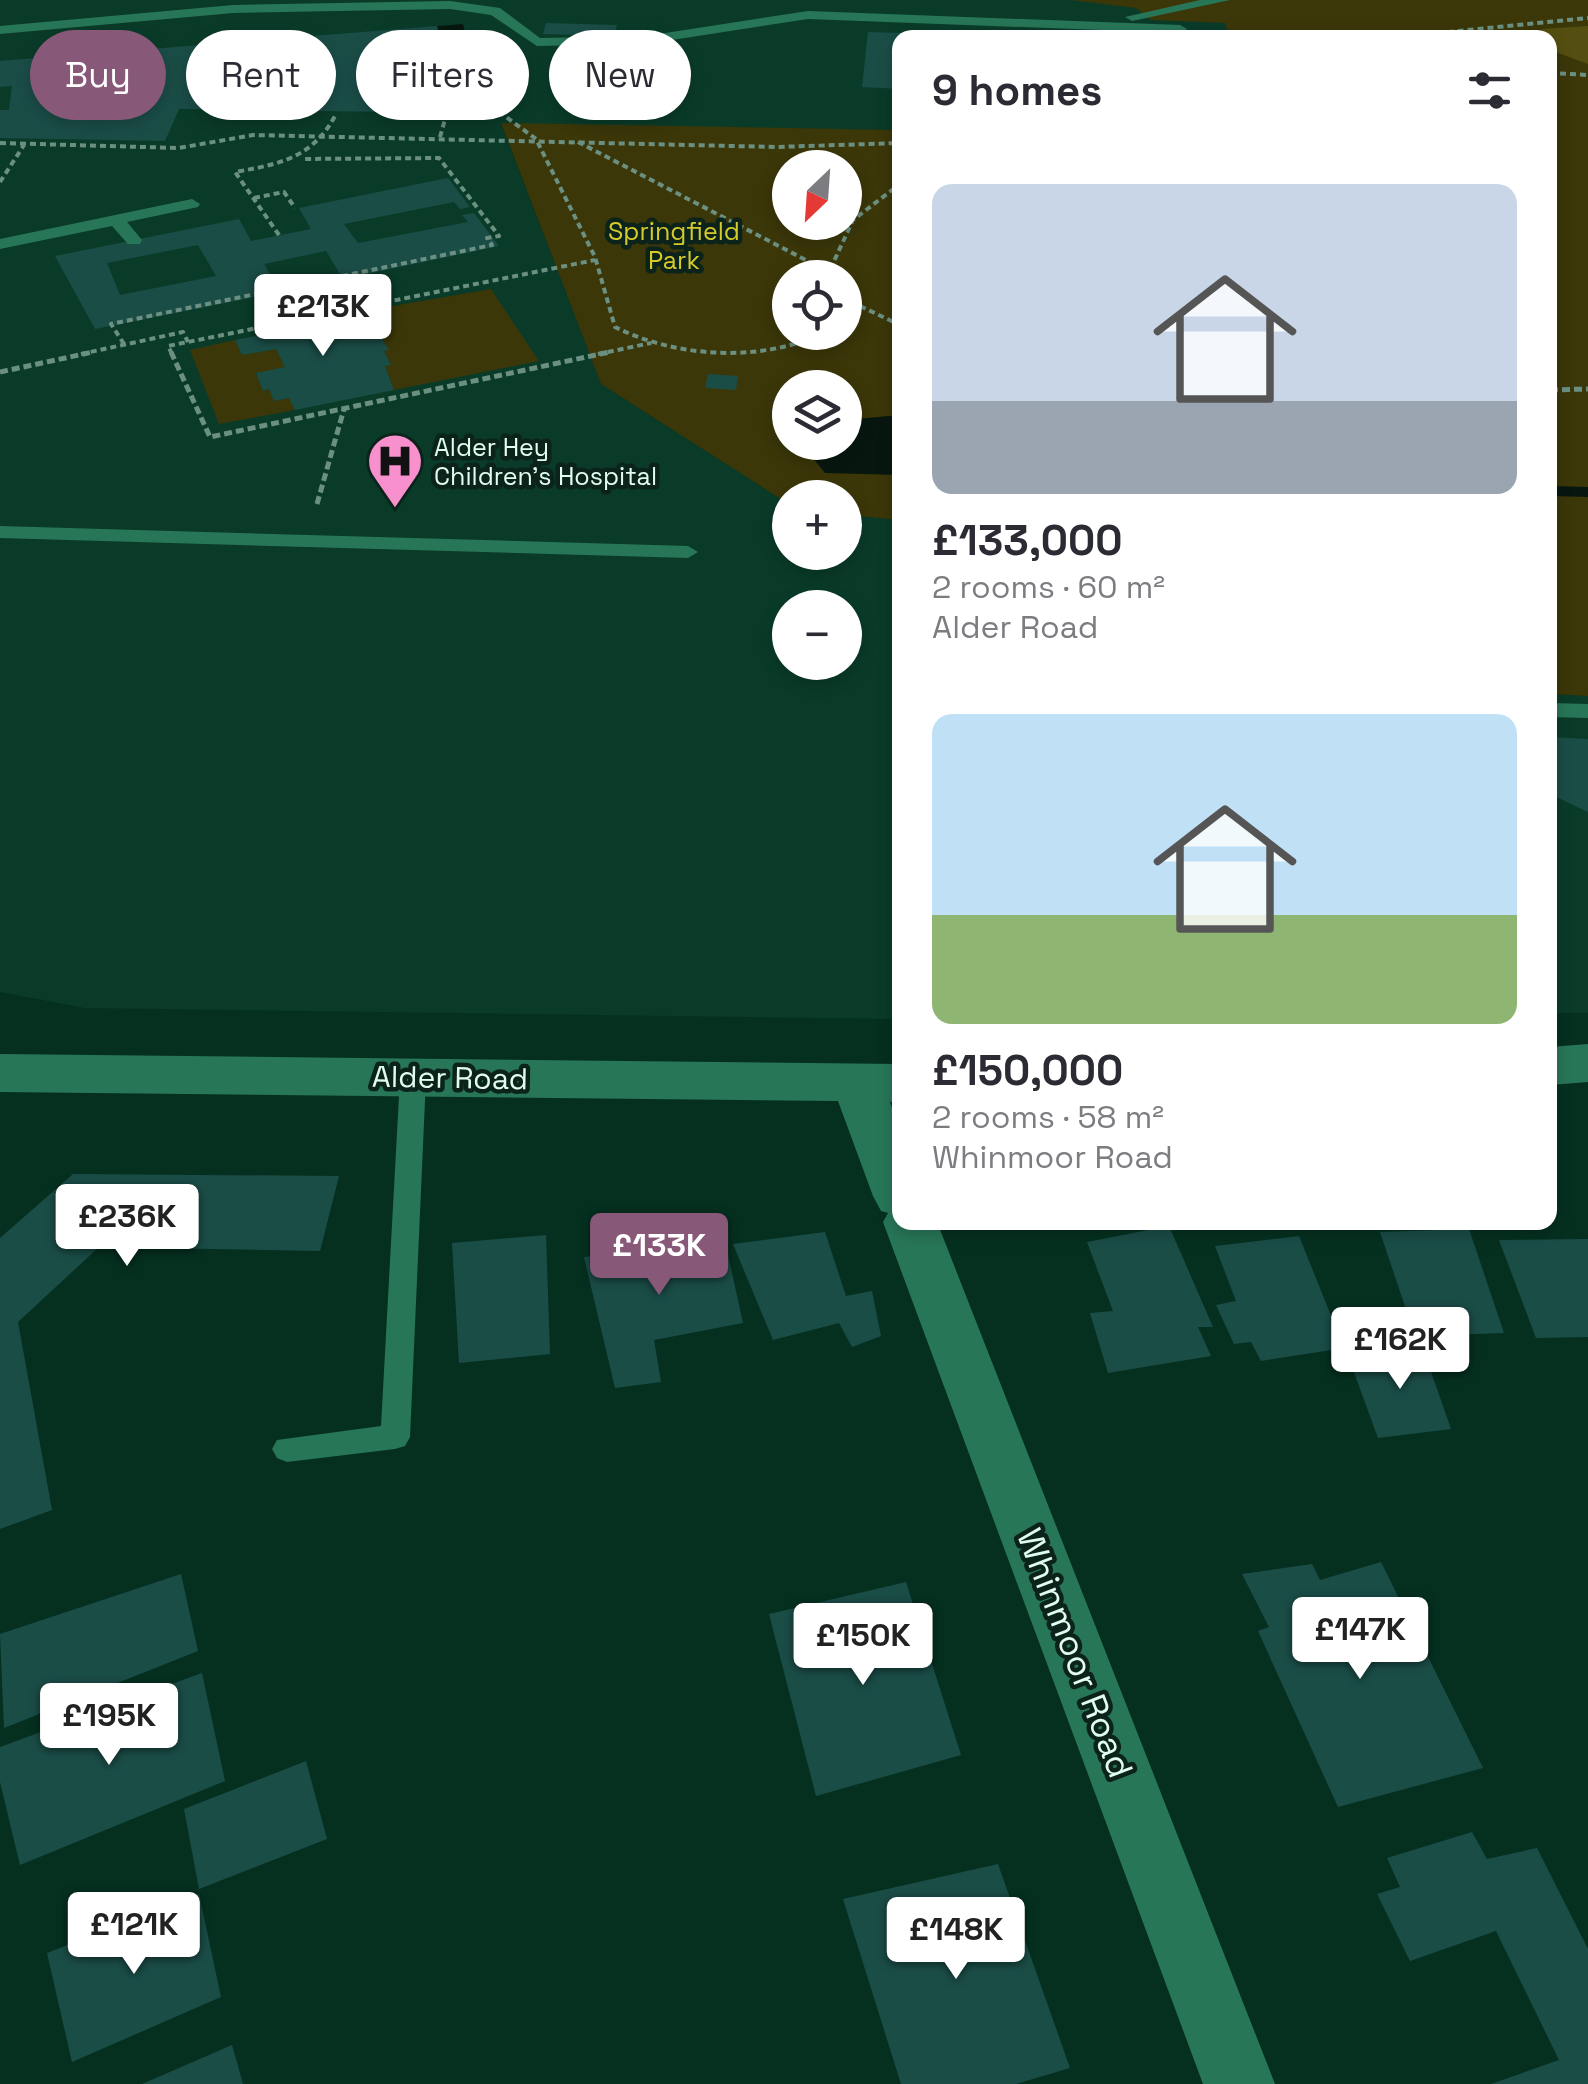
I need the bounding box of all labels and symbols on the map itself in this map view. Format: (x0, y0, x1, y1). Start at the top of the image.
north arrow (772, 150, 862, 240)
park label: Springfield Park (608, 215, 740, 276)
pin: £213K (253, 274, 393, 359)
hospital icon: Alder Hey Children's Hospital (365, 431, 425, 510)
place label: Alder Hey Children's Hospital (434, 431, 657, 492)
street label: Alder Road (372, 1057, 528, 1098)
pin: £236K (57, 1184, 197, 1269)
pin: £133K (589, 1213, 729, 1298)
pin: £162K (1330, 1307, 1470, 1392)
street label: Whinmoor Road (1007, 1522, 1143, 1784)
pin: £147K (1290, 1597, 1430, 1682)
pin: £150K (793, 1603, 933, 1688)
pin: £195K (39, 1683, 179, 1768)
pin: £121K (64, 1892, 204, 1977)
pin: £148K (886, 1897, 1026, 1982)

